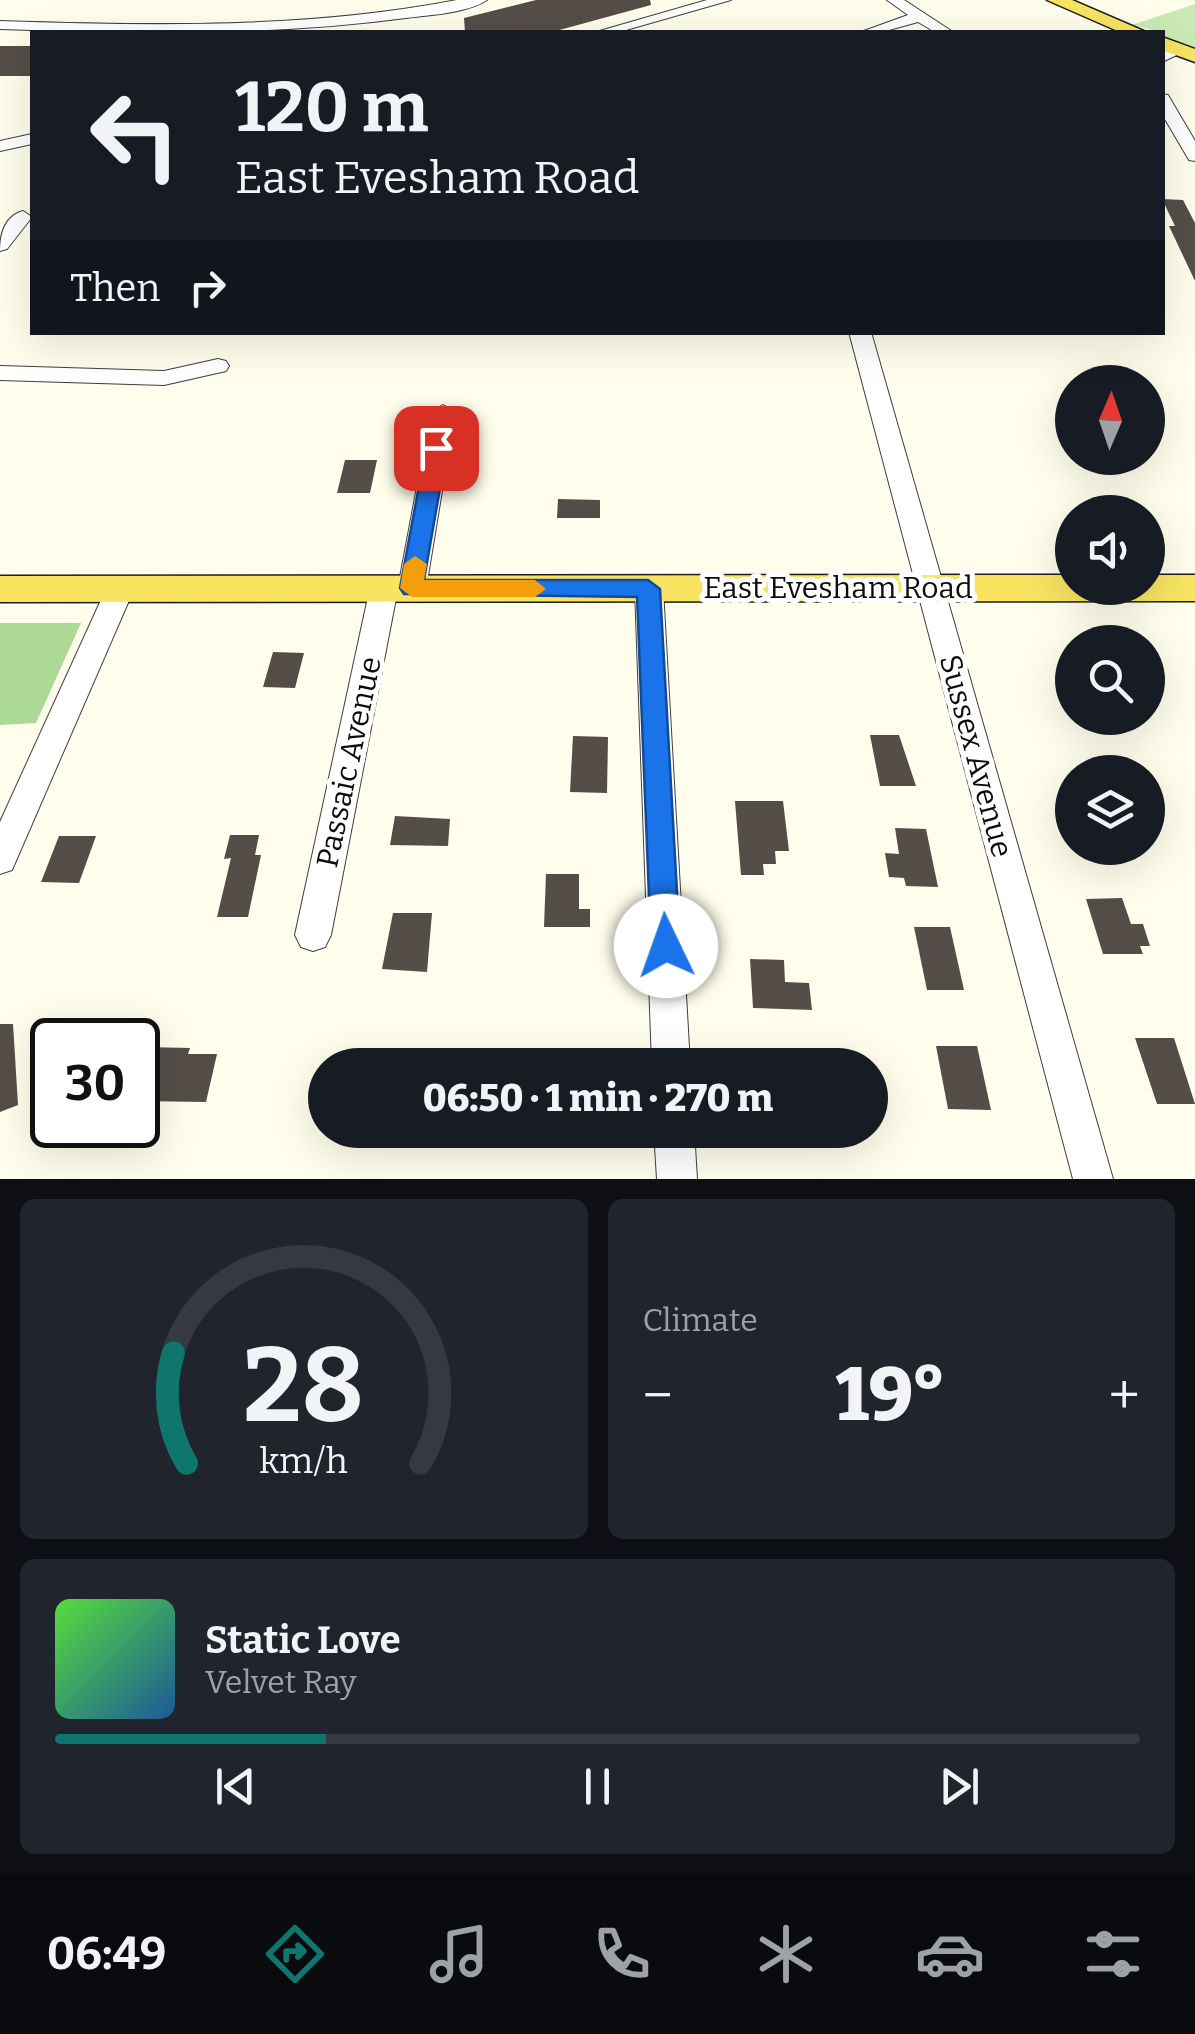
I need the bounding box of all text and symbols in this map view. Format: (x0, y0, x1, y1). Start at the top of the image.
text: 120 m (235, 66, 428, 150)
icon: left (70, 70, 200, 200)
text: East Evesham Road (235, 151, 639, 205)
icon: right (180, 260, 235, 315)
text: Then (70, 265, 160, 311)
north arrow (1055, 365, 1165, 475)
map controls (1055, 365, 1165, 865)
pin (394, 406, 479, 491)
icon: arrive (409, 421, 464, 476)
button: sound (1055, 495, 1165, 605)
street label: East Evesham Road (703, 570, 973, 606)
button: search (1055, 625, 1165, 735)
street label: Sussex Avenue (932, 651, 1020, 861)
street label: Passaic Avenue (309, 653, 389, 871)
button: layers (1055, 755, 1165, 865)
position arrow (614, 894, 718, 998)
speed limit sign: 30 (30, 1018, 160, 1148)
text: 06:50 · 1 min · 270 m (423, 1075, 773, 1121)
text: Climate (643, 1301, 758, 1339)
text: 28 (243, 1324, 364, 1449)
text: 19° (836, 1350, 946, 1440)
text: − (643, 1363, 673, 1429)
text: + (1109, 1363, 1140, 1429)
text: km/h (260, 1440, 348, 1482)
text: Static Love (205, 1617, 401, 1663)
text: Velvet Ray (205, 1663, 357, 1701)
icon: previous (208, 1759, 263, 1814)
icon: pause (570, 1759, 625, 1814)
icon: next (932, 1759, 987, 1814)
icon: directions (260, 1919, 330, 1989)
icon: music (424, 1919, 494, 1989)
icon: phone (587, 1919, 657, 1989)
icon: climate (751, 1919, 821, 1989)
icon: car (915, 1919, 985, 1989)
icon: filters (1078, 1919, 1148, 1989)
text: 06:49 (47, 1927, 166, 1981)

